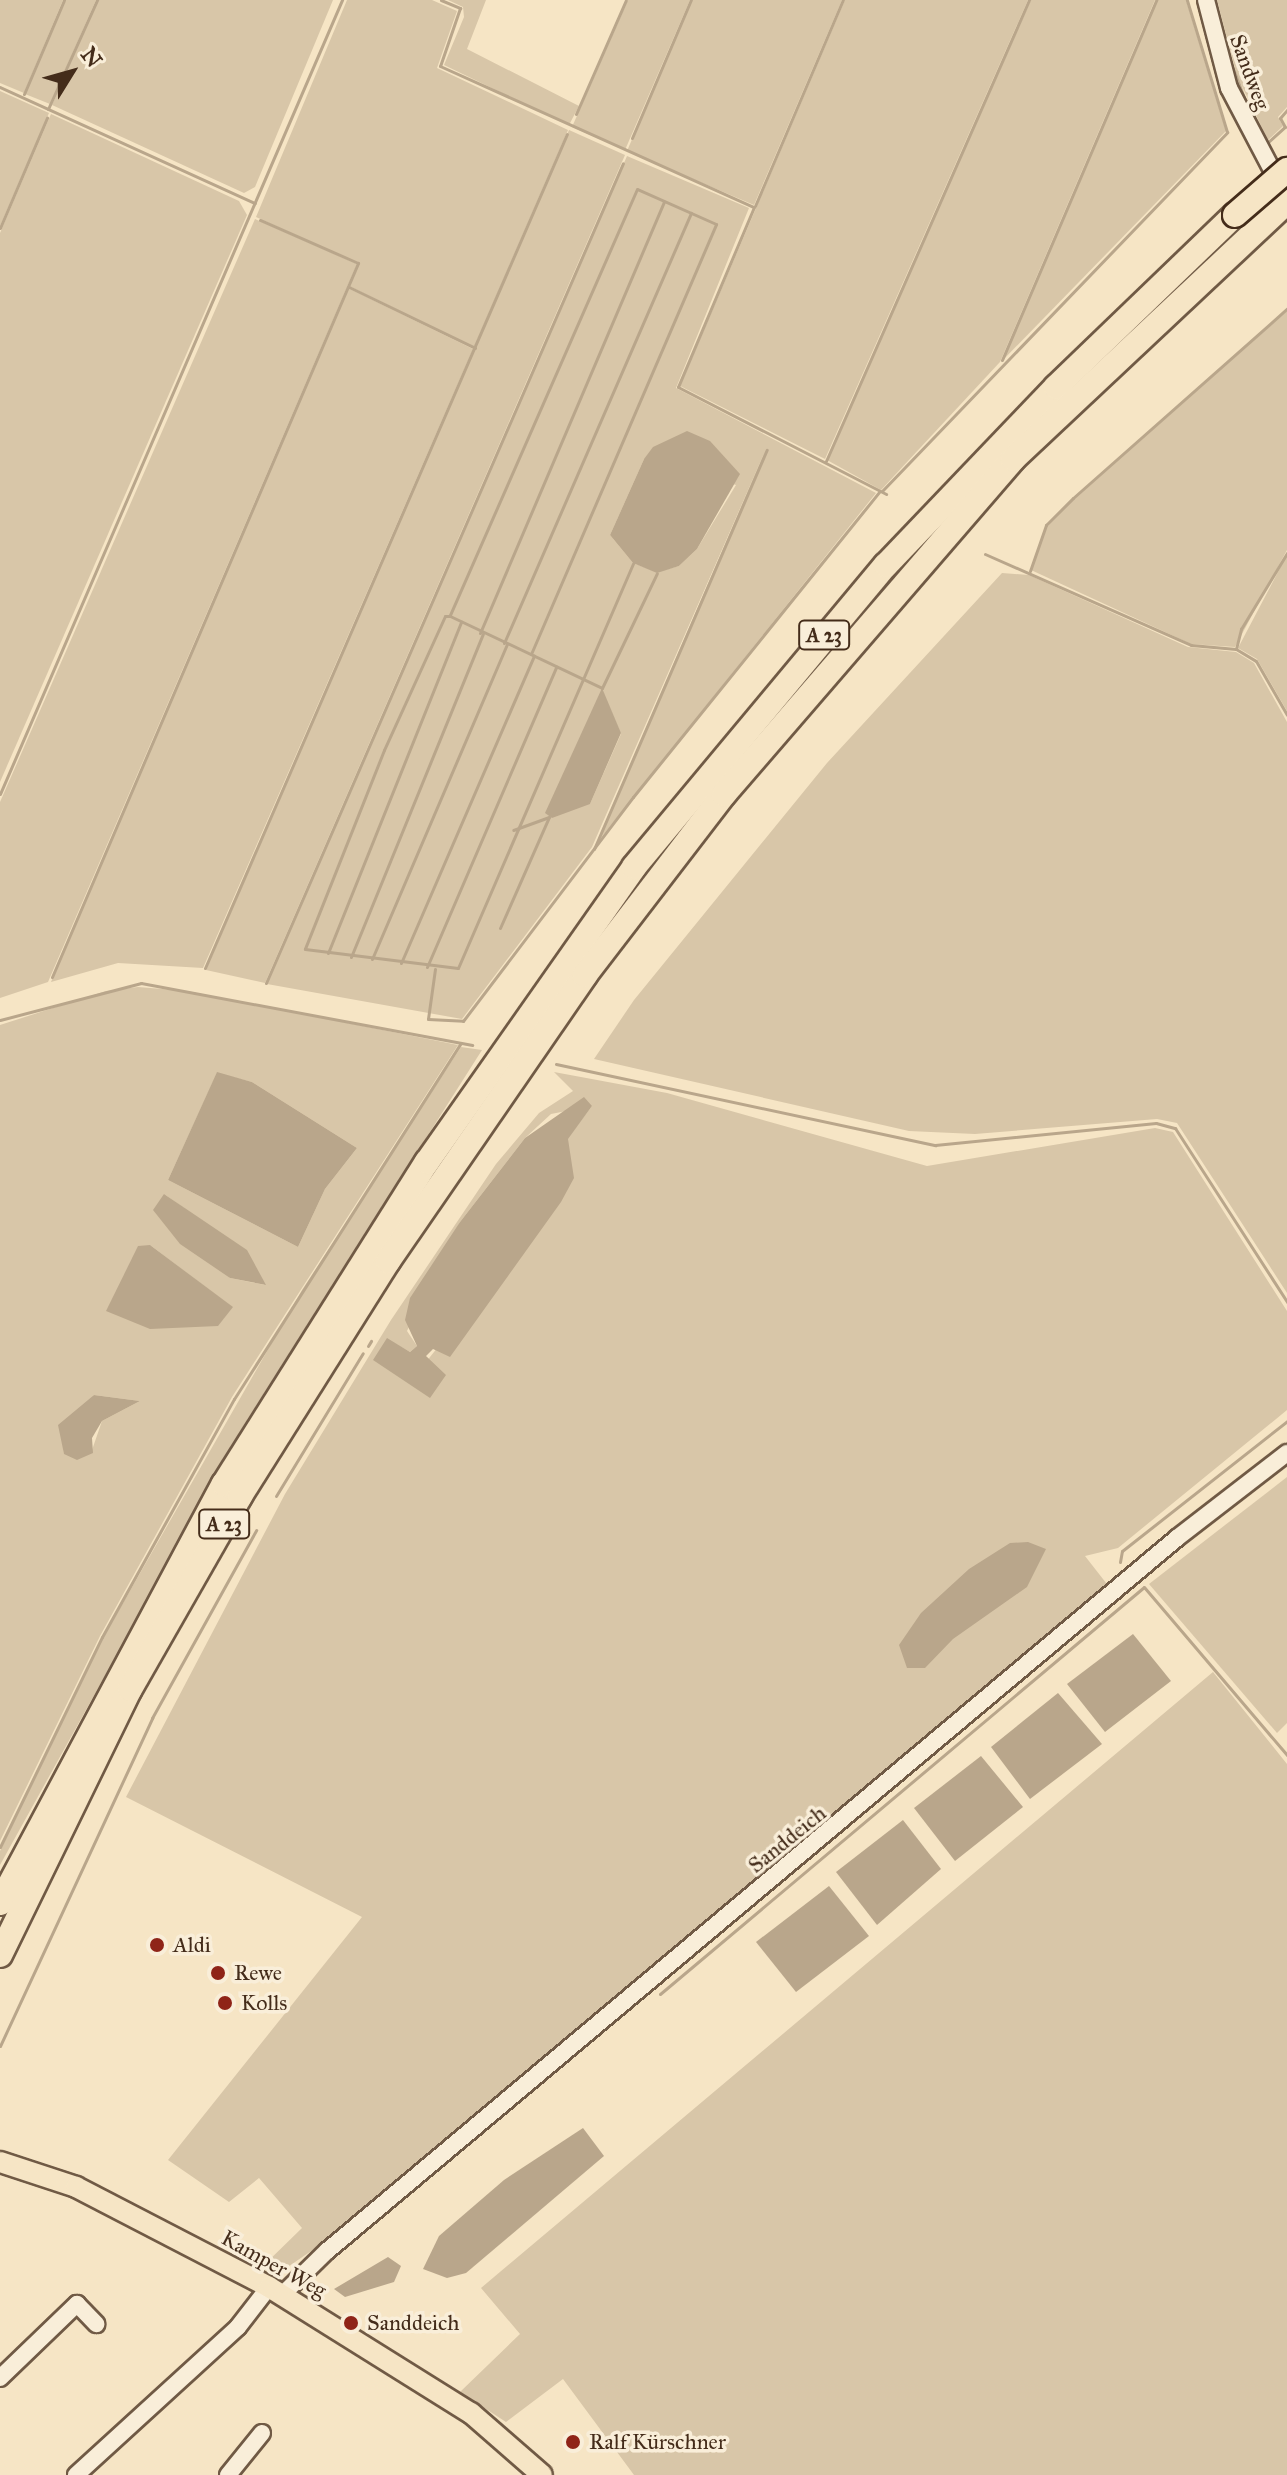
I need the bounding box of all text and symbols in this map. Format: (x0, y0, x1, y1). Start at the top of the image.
street label: Sandweg (1224, 31, 1276, 113)
north arrow (32, 32, 112, 112)
text: N (75, 42, 108, 73)
road number: A 23 (798, 619, 850, 651)
road number: A 23 (198, 1508, 250, 1540)
street label: Sanddeich (743, 1800, 831, 1878)
place label: Aldi (173, 1932, 211, 1958)
marker: Aldi (148, 1936, 166, 1954)
place label: Rewe (234, 1960, 282, 1986)
marker: Rewe (209, 1964, 227, 1982)
place label: Kolls (241, 1990, 287, 2016)
marker: Kolls (216, 1994, 234, 2012)
street label: Kamper Weg (217, 2224, 331, 2304)
place label: Sanddeich (367, 2310, 460, 2336)
marker: Sanddeich (342, 2314, 360, 2332)
place label: Ralf Kürschner (589, 2429, 726, 2455)
marker: Ralf Kürschner (564, 2433, 582, 2451)

